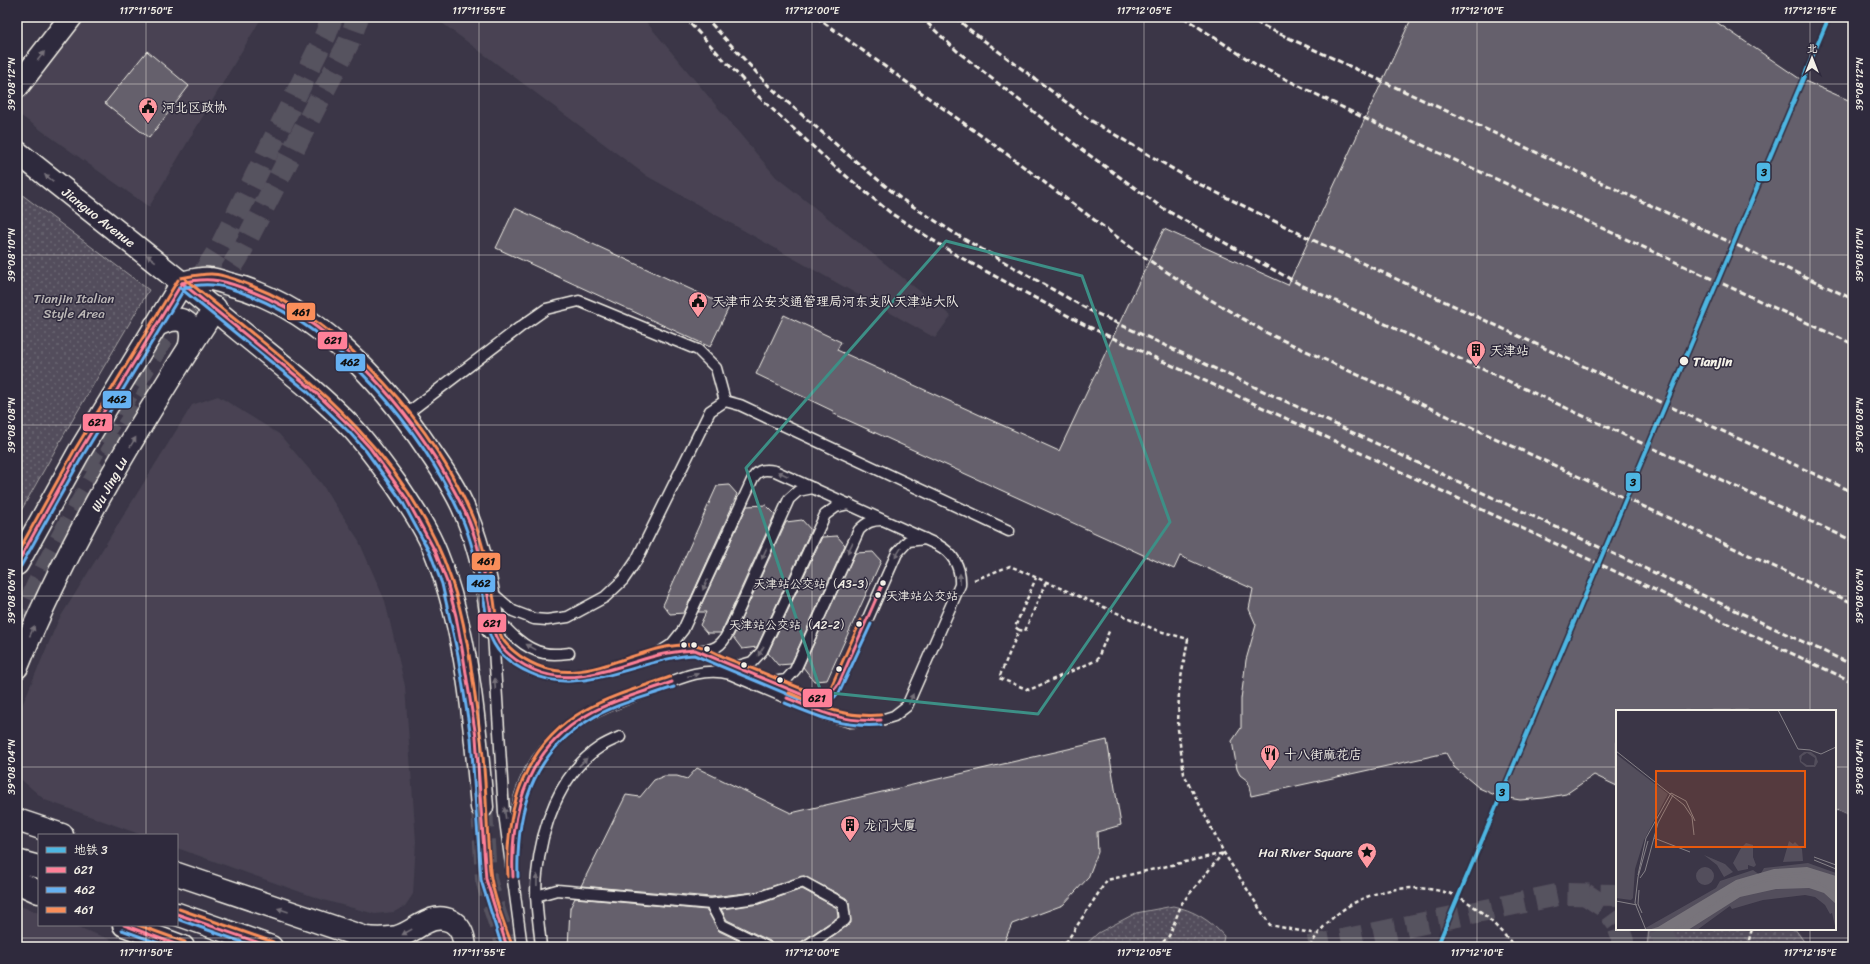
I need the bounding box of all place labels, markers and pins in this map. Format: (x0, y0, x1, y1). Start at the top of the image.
public building icon: 河北区政协 (137, 96, 159, 124)
place label: 河北区政协 (162, 96, 227, 119)
public building icon: 天津市公安交通管理局河东支队天津站大队 (687, 290, 709, 318)
place label: 天津市公安交通管理局河东支队天津站大队 (712, 290, 959, 313)
building icon: 天津站 (1465, 339, 1487, 367)
place label: 天津站 (1490, 339, 1529, 362)
place label: Tianjin (1693, 350, 1733, 373)
marker: Tianjin (1678, 355, 1690, 367)
place label: 天津站公交站（A3-3） (753, 573, 876, 595)
marker: 天津站公交站（A3-3） (878, 578, 888, 588)
place label: 天津站公交站 (886, 585, 958, 607)
marker: 天津站公交站 (873, 590, 883, 600)
place label: 天津站公交站（A2-2） (729, 614, 852, 636)
marker: 天津站公交站（A2-2） (854, 619, 864, 629)
unlabelled marker (679, 640, 689, 650)
unlabelled marker (689, 640, 699, 650)
unlabelled marker (702, 644, 712, 654)
unlabelled marker (739, 660, 749, 670)
unlabelled marker (834, 664, 844, 674)
unlabelled marker (775, 675, 785, 685)
restaurant icon: 十八街麻花店 (1259, 743, 1281, 771)
place label: 十八街麻花店 (1284, 743, 1362, 766)
building icon: 龙门大厦 (839, 814, 861, 842)
place label: 龙门大厦 (864, 814, 916, 837)
place label: Hai River Square (1259, 841, 1353, 864)
place icon: Hai River Square (1356, 841, 1378, 869)

